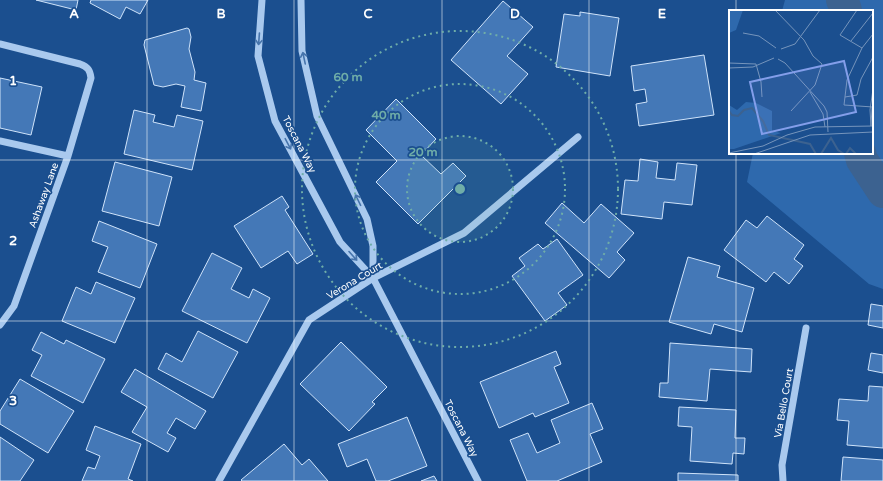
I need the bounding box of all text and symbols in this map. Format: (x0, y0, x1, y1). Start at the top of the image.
text: A (69, 6, 79, 22)
text: B (216, 6, 226, 22)
text: C (363, 6, 373, 22)
text: D (510, 6, 520, 22)
text: E (658, 6, 666, 22)
inset map (729, 10, 873, 154)
one-way arrow (256, 32, 263, 45)
one-way arrow (299, 52, 307, 65)
text: 60 m (333, 70, 363, 84)
text: 1 (9, 73, 17, 89)
text: 40 m (371, 108, 401, 122)
street label: Toscana Way (280, 114, 319, 175)
one-way arrow (284, 138, 292, 150)
text: 20 m (408, 145, 438, 159)
street label: Ashaway Lane (27, 161, 61, 230)
centre of rings (453, 182, 467, 196)
one-way arrow (353, 194, 361, 206)
text: 2 (9, 233, 17, 249)
one-way arrow (348, 251, 358, 261)
street label: Verona Court (325, 259, 385, 302)
street label: Via Bello Court (772, 367, 796, 439)
text: 3 (9, 393, 17, 409)
street label: Toscana Way (442, 398, 481, 459)

